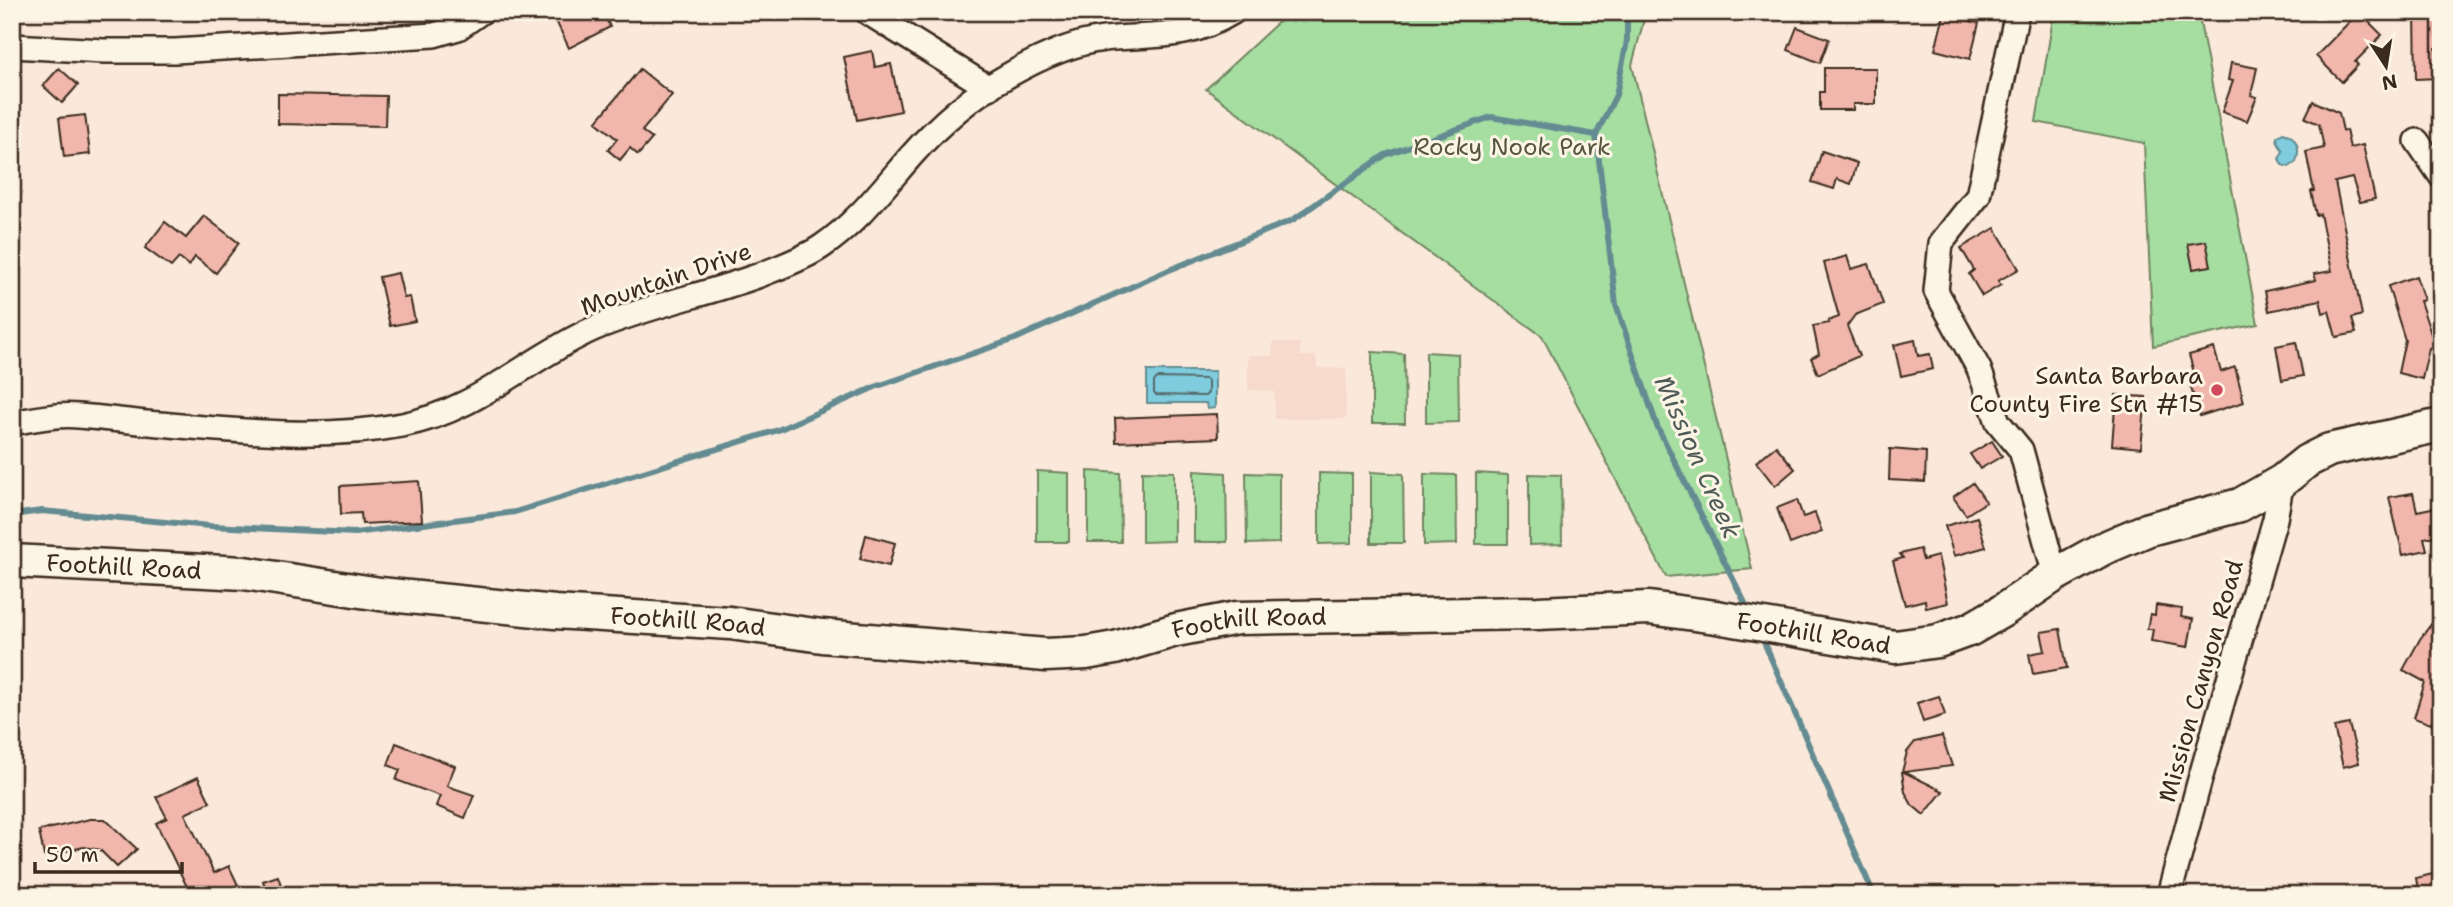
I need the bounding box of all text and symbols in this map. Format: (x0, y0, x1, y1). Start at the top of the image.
north arrow (2352, 32, 2422, 102)
text: N (2379, 68, 2399, 96)
park label: Rocky Nook Park (1413, 131, 1611, 163)
street label: Mountain Drive (576, 235, 756, 323)
place label: Santa Barbara County Fire Stn #15 (1970, 360, 2203, 420)
water label: Mission Creek (1647, 370, 1750, 544)
marker: Santa Barbara County Fire Stn #15 (2209, 382, 2225, 398)
street label: Foothill Road (45, 547, 202, 587)
street label: Mission Canyon Road (2151, 556, 2251, 806)
street label: Foothill Road (609, 599, 768, 644)
street label: Foothill Road (1169, 601, 1327, 646)
street label: Foothill Road (1734, 605, 1893, 662)
scale bar (35, 830, 182, 874)
text: 50 m (46, 841, 99, 869)

